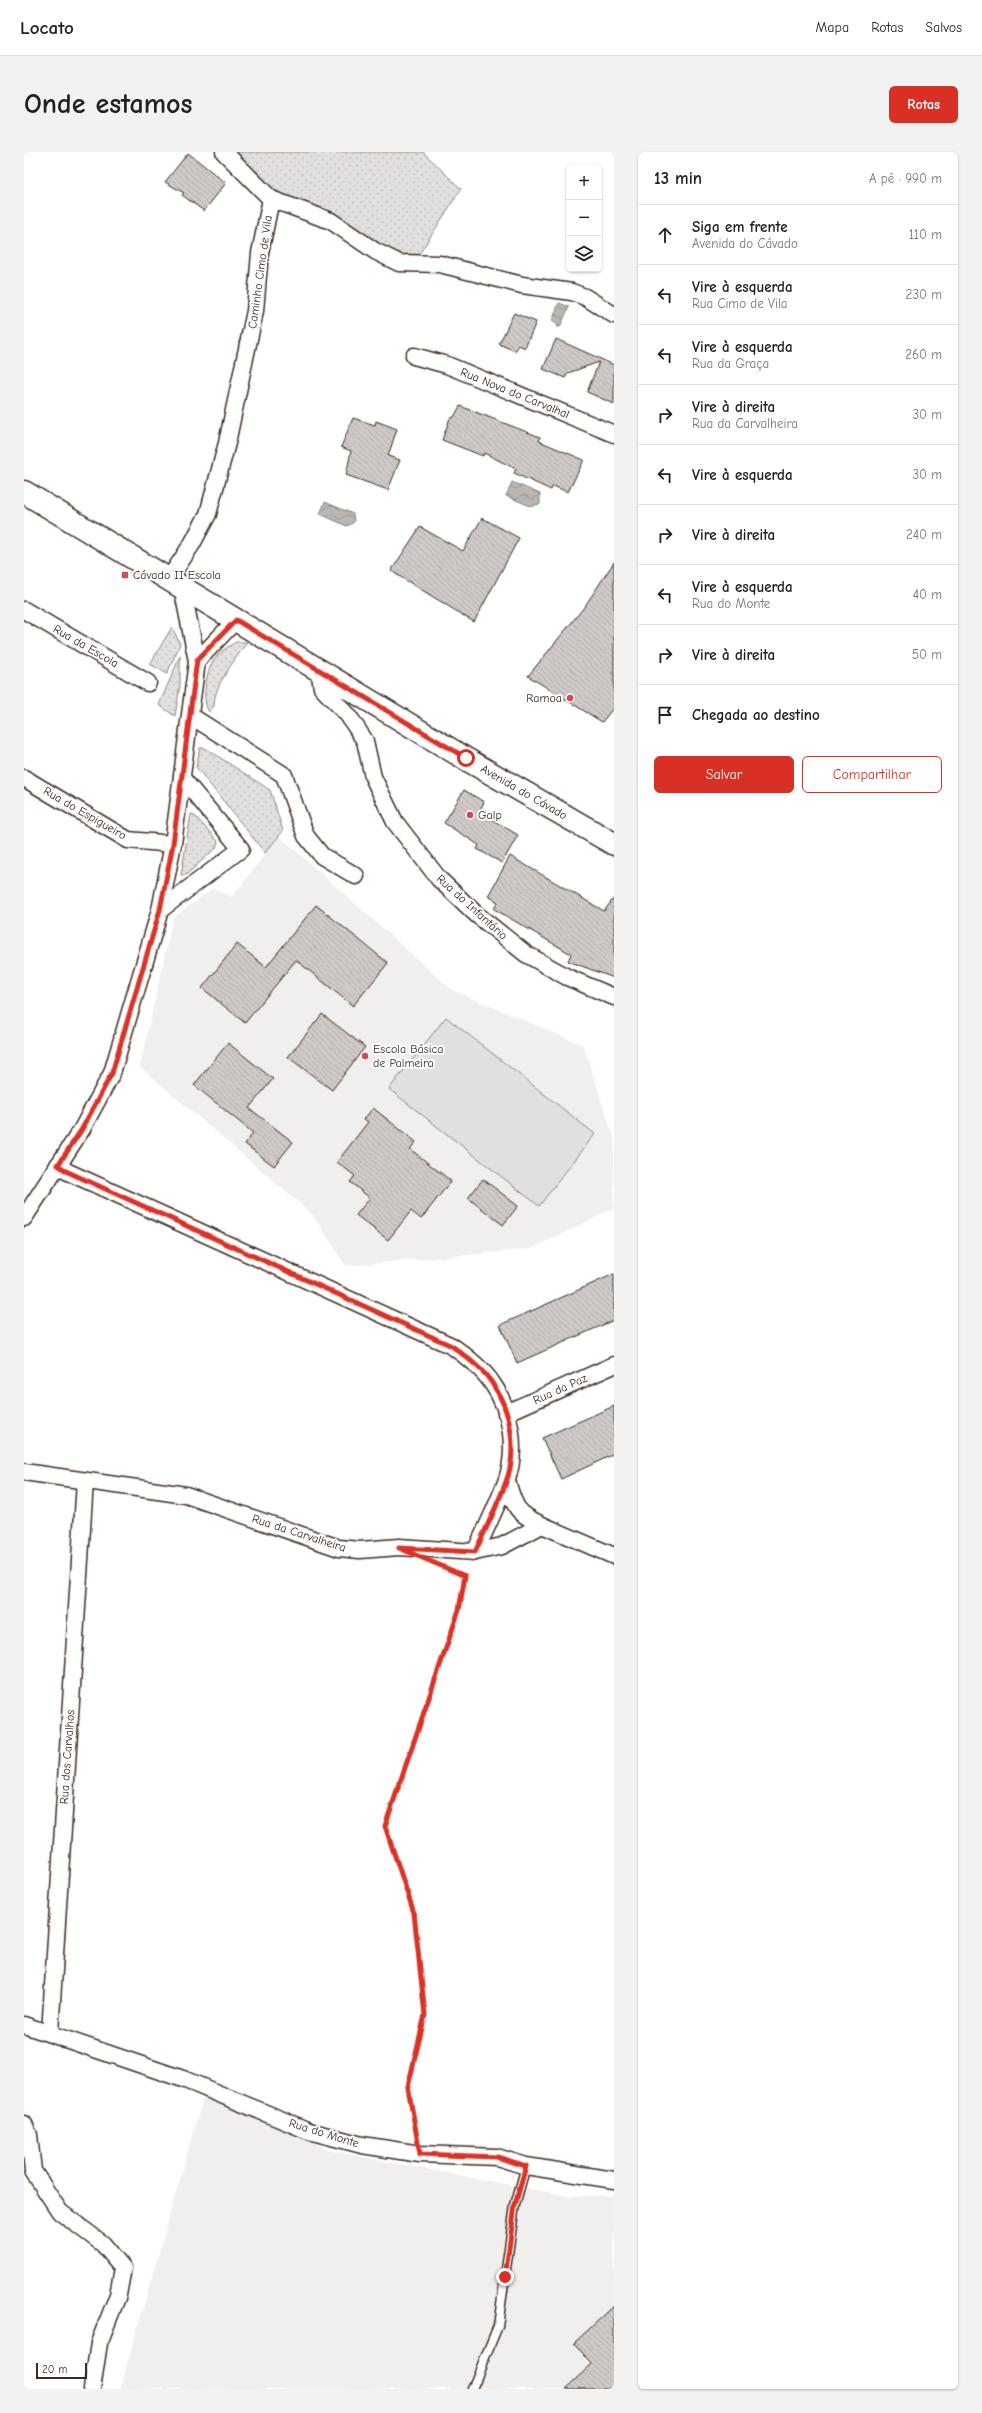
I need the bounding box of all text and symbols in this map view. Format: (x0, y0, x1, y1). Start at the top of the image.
text: Locato (20, 17, 74, 39)
text: Mapa (816, 19, 849, 36)
text: Rotas (871, 19, 903, 36)
text: Salvos (925, 19, 962, 36)
button: Rotas (889, 86, 958, 123)
text: Onde estamos (24, 88, 192, 120)
map controls (566, 164, 602, 272)
button: + (566, 164, 602, 200)
text: 13 min (654, 169, 702, 188)
text: A pé · 990 m (869, 171, 942, 186)
button: − (566, 200, 602, 236)
street label: Caminho Cimo de Vila (245, 214, 275, 330)
text: Siga em frente (692, 218, 788, 236)
icon: ahead (654, 224, 676, 246)
text: 110 m (909, 227, 942, 242)
button: layers (566, 236, 602, 272)
text: Avenida do Cávado (692, 236, 798, 251)
text: Vire à esquerda (692, 278, 793, 296)
icon: left (654, 284, 676, 306)
text: 230 m (906, 287, 942, 302)
text: Rua Cimo de Vila (692, 296, 788, 311)
text: Vire à esquerda (692, 338, 793, 356)
icon: left (654, 344, 676, 366)
text: 260 m (905, 347, 942, 362)
text: Rua da Graça (692, 356, 769, 371)
street label: Rua Nova do Carvalhal (458, 365, 572, 421)
text: Vire à direita (692, 398, 775, 416)
icon: right (654, 404, 676, 426)
text: 30 m (912, 407, 942, 422)
text: Rua da Carvalheira (692, 416, 798, 431)
icon: left (654, 464, 676, 486)
text: Vire à esquerda (692, 466, 793, 484)
text: 30 m (912, 467, 942, 482)
icon: right (654, 524, 676, 546)
text: Vire à direita (692, 526, 775, 544)
text: 240 m (906, 527, 942, 542)
place label: Cávado II Escola (133, 568, 221, 582)
marker: Cávado II Escola (120, 570, 130, 580)
text: Vire à esquerda (692, 578, 793, 596)
icon: left (654, 584, 676, 606)
text: 40 m (913, 587, 942, 602)
text: Rua do Monte (692, 596, 770, 611)
street label: Rua da Escola (51, 622, 121, 670)
icon: right (654, 644, 676, 666)
text: Vire à direita (692, 646, 775, 664)
text: 50 m (912, 647, 942, 662)
place label: Ramoa (526, 691, 562, 705)
marker: Ramoa (565, 693, 575, 703)
icon: arrive (654, 704, 676, 726)
text: Chegada ao destino (692, 706, 820, 724)
route start (457, 749, 475, 767)
button: Salvar (654, 756, 794, 793)
button: Compartilhar (802, 756, 942, 793)
street label: Avenida do Cávado (478, 762, 570, 822)
street label: Rua do Espigueiro (41, 784, 129, 842)
place label: Galp (478, 808, 502, 822)
marker: Galp (465, 810, 475, 820)
street label: Rua do Infantário (434, 871, 510, 943)
place label: Escola Básica de Palmeira (373, 1042, 443, 1070)
marker: Escola Básica de Palmeira (360, 1051, 370, 1061)
street label: Rua da Paz (531, 1371, 590, 1407)
street label: Rua da Carvalheira (250, 1511, 348, 1555)
street label: Rua dos Carvalhos (57, 1709, 77, 1805)
street label: Rua do Monte (287, 2116, 361, 2150)
route end (496, 2268, 514, 2286)
scale bar (36, 2361, 87, 2380)
text: 20 m (42, 2363, 67, 2376)

